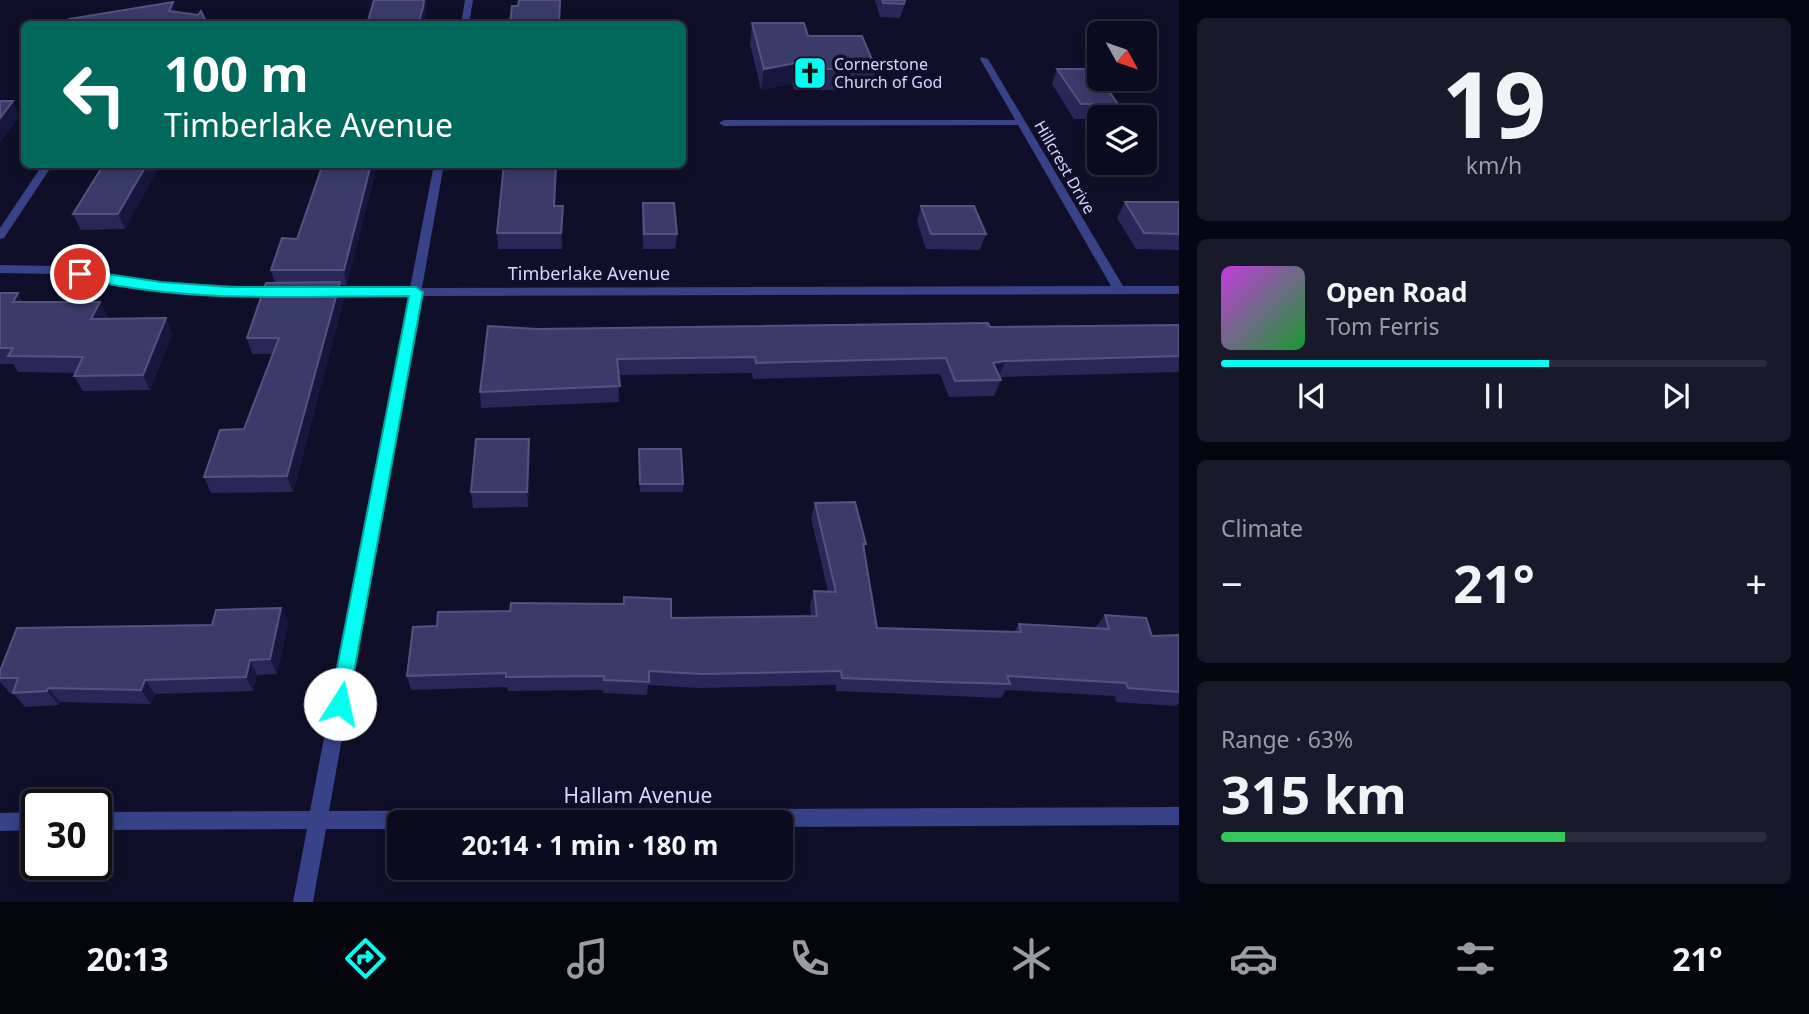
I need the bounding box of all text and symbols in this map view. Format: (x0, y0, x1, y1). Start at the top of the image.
north arrow (1087, 21, 1157, 91)
map controls (1087, 21, 1157, 175)
text: 100 m (164, 40, 309, 106)
text: 19 (1442, 41, 1546, 165)
icon: left (49, 49, 140, 140)
place label: Cornerstone Church of God (834, 53, 942, 93)
church icon: Cornerstone Church of God (791, 54, 829, 92)
text: Timberlake Avenue (164, 103, 453, 146)
button: layers (1087, 105, 1157, 175)
street label: Hillcrest Drive (1029, 116, 1101, 218)
text: km/h (1466, 149, 1522, 181)
pin (50, 244, 110, 304)
icon: arrive (61, 255, 99, 293)
street label: Timberlake Avenue (508, 261, 670, 285)
text: Open Road (1326, 274, 1468, 310)
text: Tom Ferris (1326, 310, 1439, 342)
icon: previous (1293, 377, 1331, 415)
icon: pause (1475, 377, 1513, 415)
icon: next (1657, 377, 1695, 415)
text: Climate (1221, 512, 1303, 544)
text: 21° (1453, 547, 1535, 618)
text: − (1221, 557, 1243, 609)
text: + (1745, 557, 1767, 609)
position arrow (303, 667, 377, 741)
text: Range · 63% (1221, 723, 1353, 755)
text: 315 km (1221, 758, 1407, 829)
street label: Hallam Avenue (564, 781, 712, 809)
speed limit sign: 30 (21, 789, 112, 880)
text: 20:14 · 1 min · 180 m (462, 827, 718, 863)
icon: directions (341, 934, 390, 983)
icon: music (563, 934, 612, 983)
icon: phone (785, 934, 834, 983)
icon: climate (1007, 934, 1056, 983)
icon: car (1229, 934, 1278, 983)
icon: filters (1451, 934, 1500, 983)
text: 20:13 (86, 937, 169, 980)
text: 21° (1672, 937, 1723, 980)

